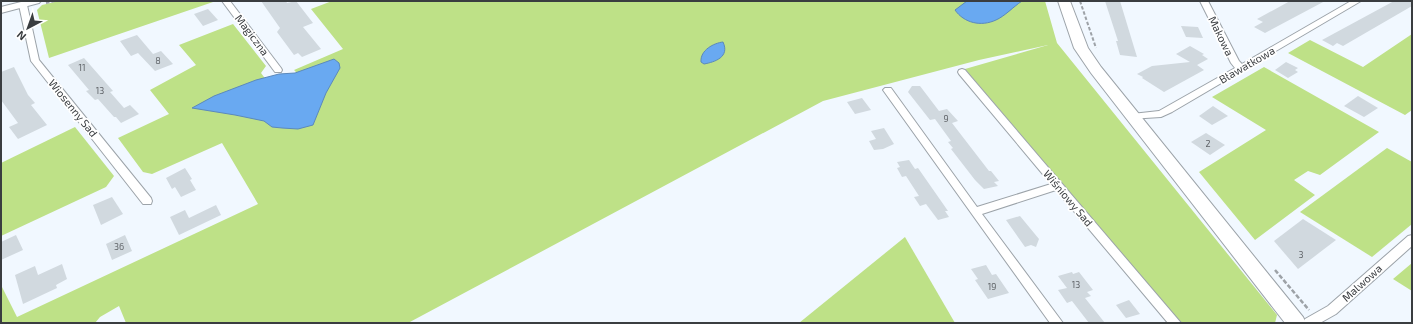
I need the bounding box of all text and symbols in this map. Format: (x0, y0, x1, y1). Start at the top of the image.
north arrow (8, 8, 48, 48)
street label: Magiczna (233, 12, 272, 58)
street label: Makowa (1206, 14, 1237, 58)
text: N (14, 28, 28, 43)
street label: Bławatkowa (1216, 43, 1277, 86)
house number: 8 (155, 55, 161, 66)
house number: 11 (78, 62, 86, 73)
street label: Wiosenny Sad (46, 76, 101, 139)
house number: 13 (96, 85, 104, 96)
house number: 9 (943, 113, 949, 124)
house number: 2 (1205, 138, 1211, 149)
street label: Wiśniowy Sad (1041, 167, 1096, 229)
house number: 36 (114, 241, 124, 252)
house number: 3 (1298, 249, 1304, 260)
street label: Malwowa (1339, 261, 1384, 304)
house number: 13 (1072, 279, 1080, 290)
house number: 19 (988, 281, 996, 292)

